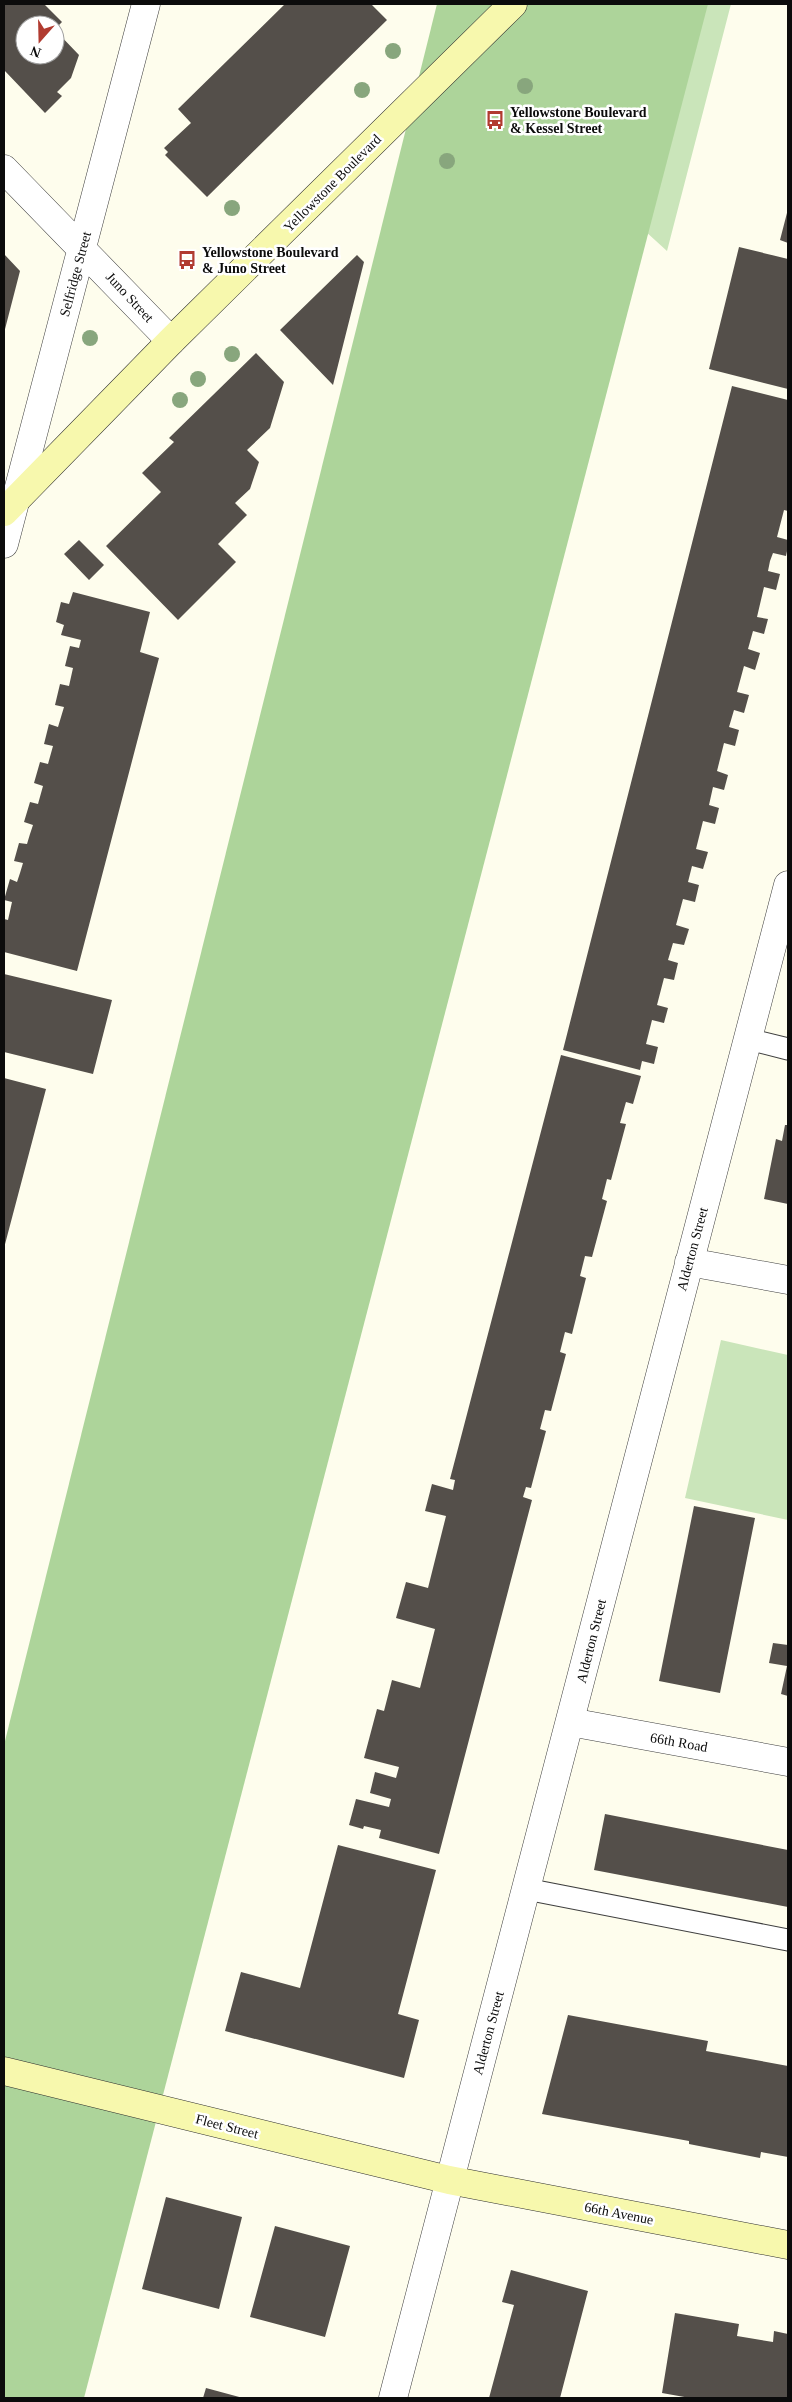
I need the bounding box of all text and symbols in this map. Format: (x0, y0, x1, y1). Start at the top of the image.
north arrow (15, 15, 65, 65)
text: N (28, 43, 43, 61)
place label: Yellowstone Boulevard & Kessel Street (510, 105, 647, 136)
bus stop icon: Yellowstone Boulevard & Kessel Street (484, 109, 506, 131)
street label: Yellowstone Boulevard (281, 132, 384, 235)
street label: Selfridge Street (57, 230, 94, 318)
place label: Yellowstone Boulevard & Juno Street (202, 245, 339, 276)
bus stop icon: Yellowstone Boulevard & Juno Street (176, 249, 198, 271)
street label: Juno Street (103, 269, 157, 325)
street label: Alderton Street (674, 1206, 711, 1293)
street label: Alderton Street (574, 1598, 609, 1685)
street label: 66th Road (649, 1730, 709, 1755)
street label: Alderton Street (470, 1990, 507, 2077)
street label: Fleet Street (194, 2111, 260, 2142)
street label: 66th Avenue (583, 2199, 655, 2228)

